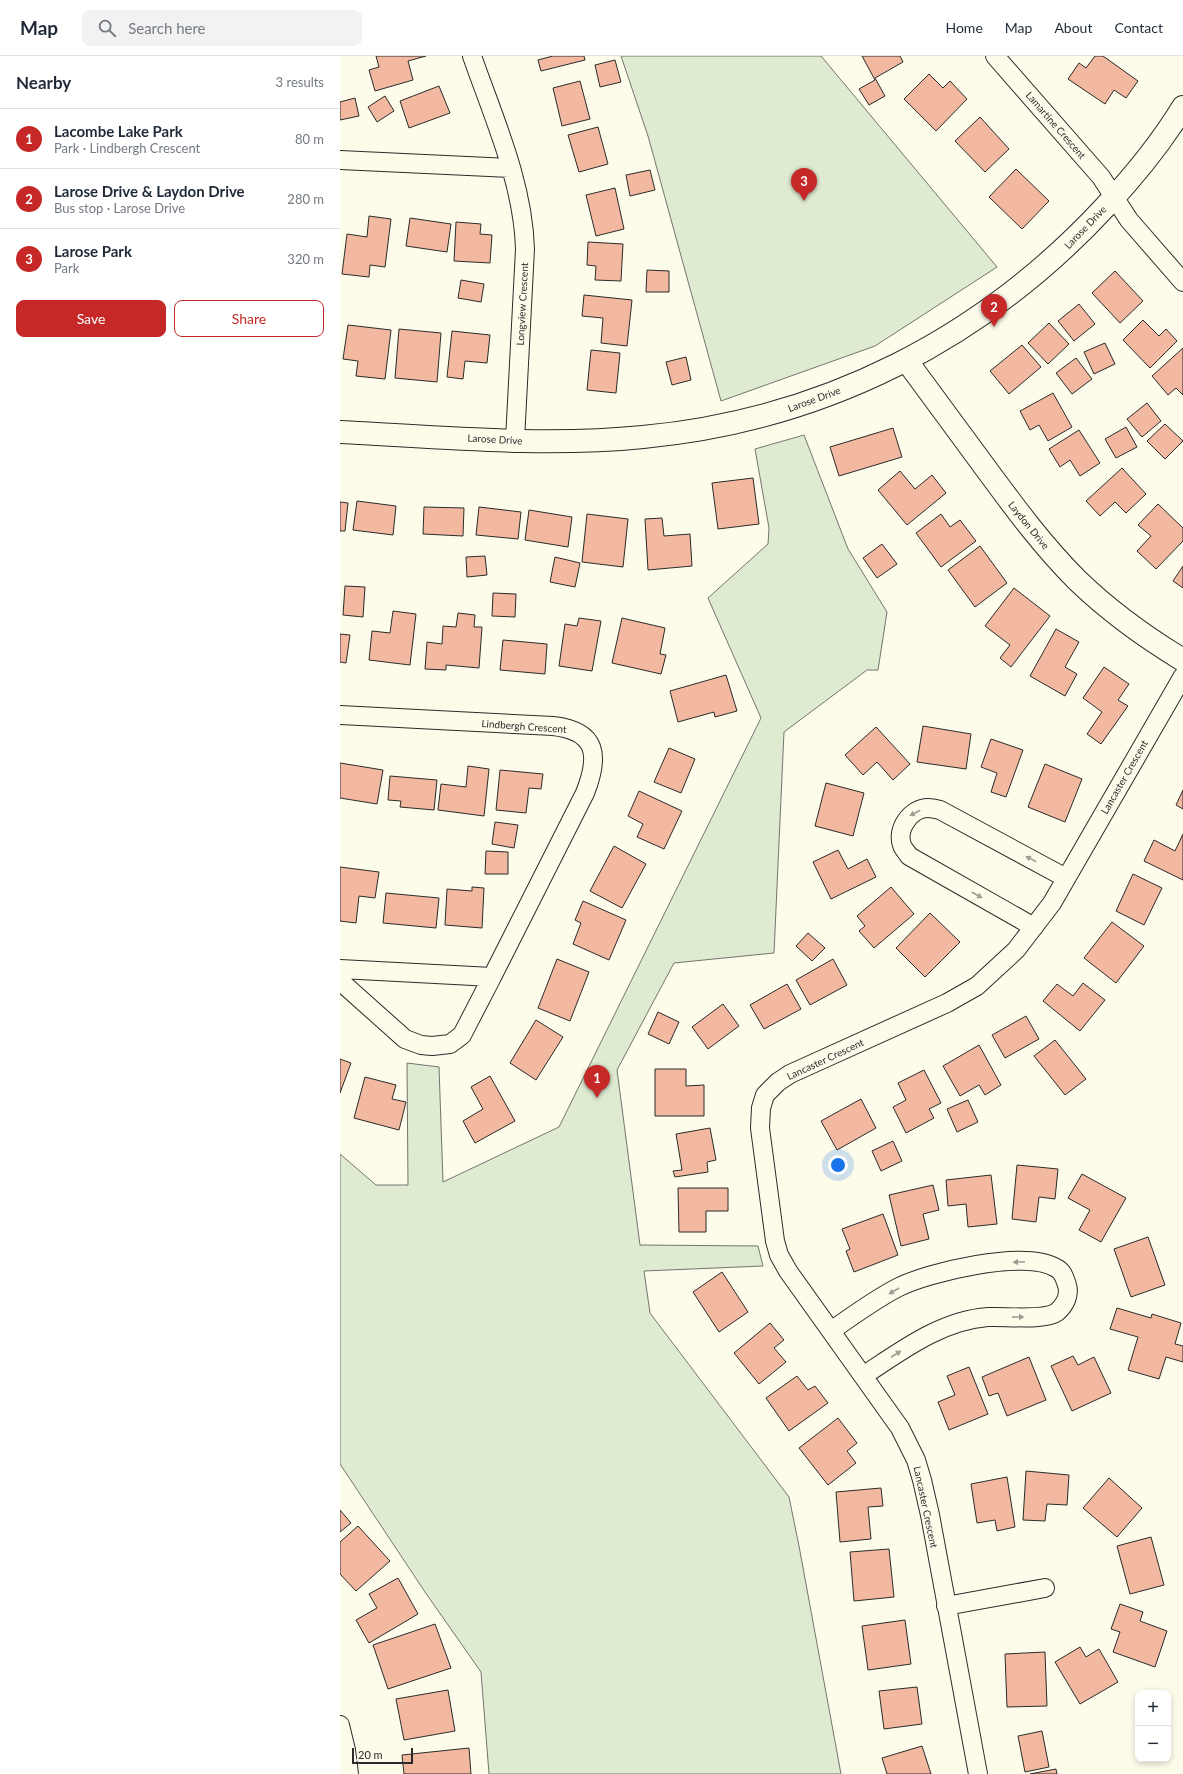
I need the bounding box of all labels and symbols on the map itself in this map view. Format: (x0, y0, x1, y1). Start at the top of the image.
street label: Lamartine Crescent (1023, 89, 1089, 161)
pin: 3 (791, 168, 817, 201)
street label: Larose Drive (1061, 203, 1109, 251)
street label: Longview Crescent (514, 262, 530, 346)
pin: 2 (981, 294, 1007, 327)
street label: Larose Drive (786, 384, 842, 414)
street label: Larose Drive (467, 432, 523, 446)
street label: Laydon Drive (1006, 499, 1052, 551)
street label: Lindbergh Crescent (481, 717, 567, 735)
street label: Lancaster Crescent (1098, 738, 1150, 816)
one-way arrow (909, 809, 921, 816)
one-way arrow (1026, 856, 1037, 863)
one-way arrow (971, 891, 983, 898)
street label: Lancaster Crescent (785, 1036, 866, 1082)
pin: 1 (584, 1065, 610, 1098)
your location (828, 1155, 848, 1175)
one-way arrow (1012, 1259, 1025, 1265)
one-way arrow (888, 1287, 900, 1294)
one-way arrow (1012, 1314, 1025, 1320)
one-way arrow (890, 1351, 902, 1358)
street label: Lancaster Crescent (911, 1465, 941, 1549)
scale bar (352, 1746, 413, 1765)

